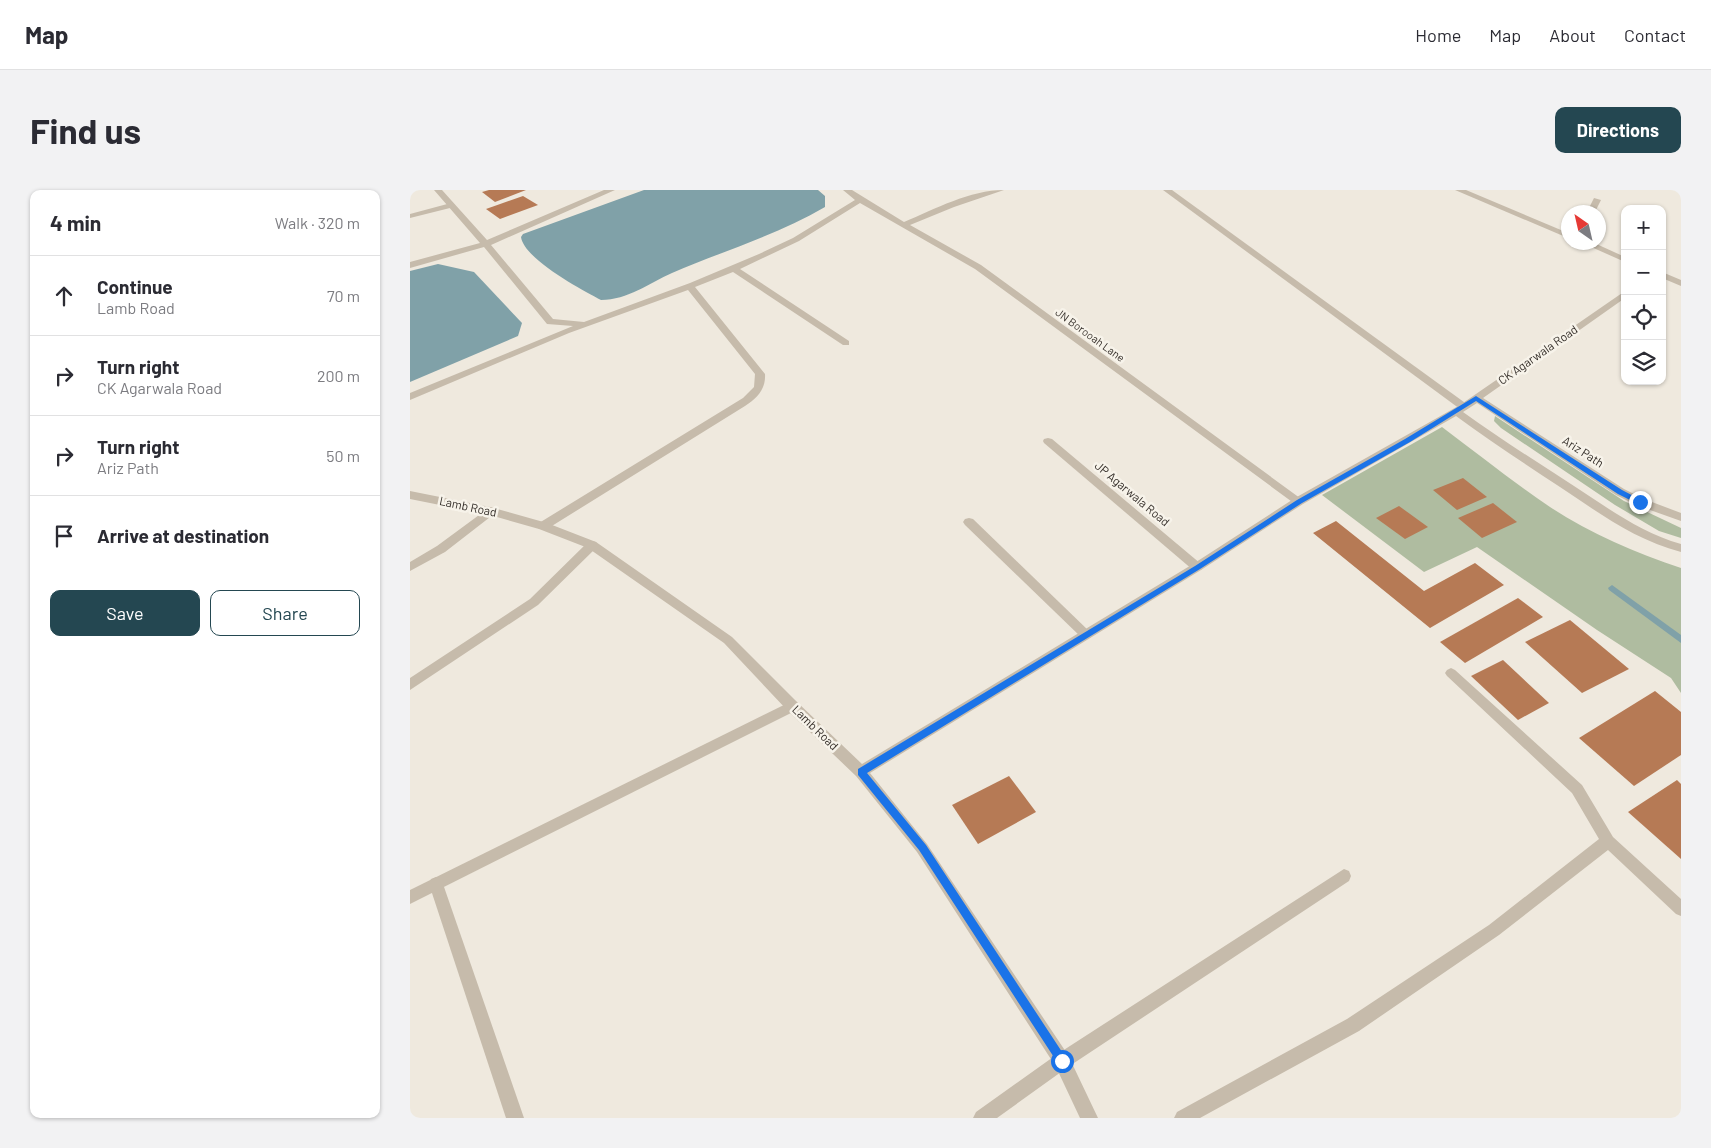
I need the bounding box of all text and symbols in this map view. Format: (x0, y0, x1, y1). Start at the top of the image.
text: Map (25, 20, 68, 49)
text: Home (1415, 24, 1461, 46)
text: Map (1489, 24, 1521, 46)
text: About (1549, 24, 1596, 46)
text: Contact (1624, 24, 1686, 46)
button: Directions (1555, 107, 1681, 153)
text: Find us (30, 109, 141, 151)
north arrow (1561, 205, 1606, 250)
map controls (1621, 205, 1666, 385)
button: + (1621, 205, 1666, 250)
text: 4 min (50, 210, 101, 235)
text: Walk · 320 m (275, 213, 360, 232)
button: − (1621, 250, 1666, 295)
text: Continue (97, 275, 173, 298)
icon: ahead (50, 282, 78, 310)
text: 70 m (327, 286, 360, 305)
button: locate (1621, 295, 1666, 340)
text: Lamb Road (97, 298, 175, 317)
street label: JN Borooah Lane (1053, 305, 1127, 364)
street label: CK Agarwala Road (1495, 322, 1580, 387)
button: layers (1621, 340, 1666, 385)
text: Turn right (97, 355, 179, 378)
icon: right (50, 362, 78, 390)
text: 200 m (317, 366, 360, 385)
text: CK Agarwala Road (97, 378, 222, 397)
street label: Ariz Path (1560, 433, 1607, 470)
text: Turn right (97, 435, 179, 458)
icon: right (50, 442, 78, 470)
text: 50 m (326, 446, 360, 465)
text: Ariz Path (97, 458, 159, 477)
street label: JP Agarwala Road (1092, 458, 1173, 529)
route end (1629, 491, 1652, 514)
street label: Lamb Road (438, 493, 498, 519)
icon: arrive (50, 522, 78, 550)
text: Arrive at destination (97, 524, 269, 547)
button: Save (50, 590, 200, 636)
button: Share (210, 590, 360, 636)
street label: Lamb Road (790, 702, 842, 753)
route start (1051, 1050, 1074, 1073)

